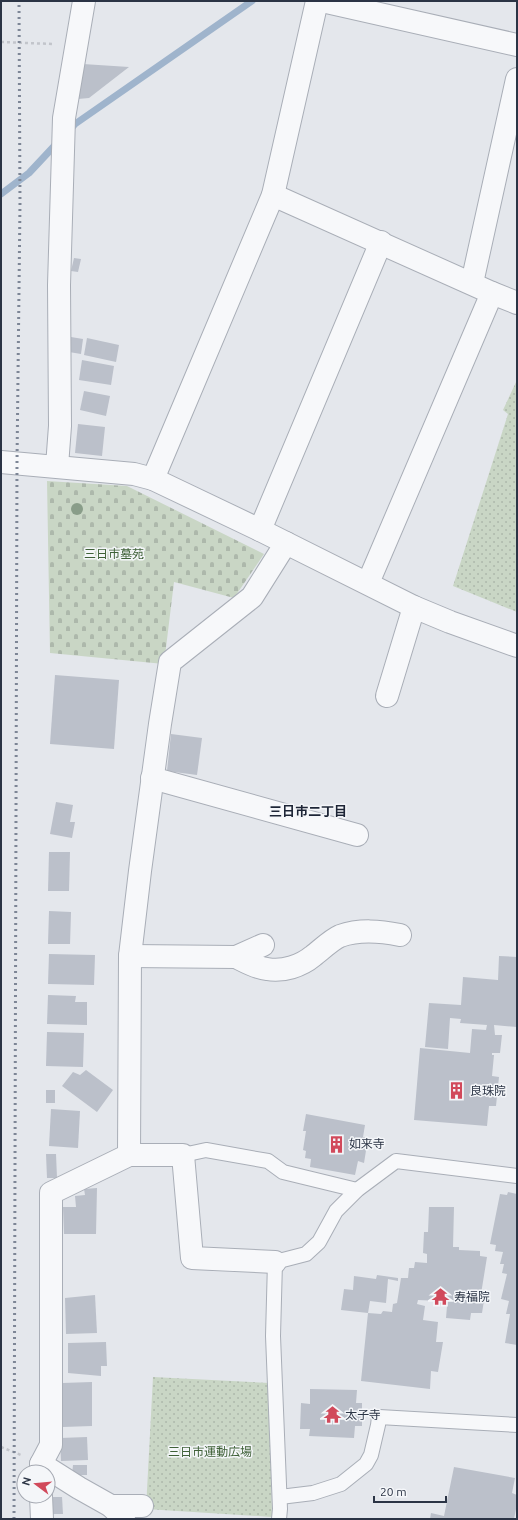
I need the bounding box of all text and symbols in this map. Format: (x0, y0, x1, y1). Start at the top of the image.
park label: 三日市墓苑 (84, 547, 144, 560)
district label: 三日市二丁目 (269, 804, 347, 818)
building icon: 良珠院 (447, 1081, 467, 1101)
place label: 良珠院 (470, 1084, 506, 1097)
building icon: 如来寺 (326, 1134, 346, 1154)
place label: 如来寺 (349, 1137, 385, 1150)
temple icon: 寿福院 (431, 1287, 451, 1307)
place label: 寿福院 (454, 1290, 490, 1303)
temple icon: 太子寺 (322, 1405, 342, 1425)
place label: 太子寺 (345, 1408, 381, 1421)
park label: 三日市運動広場 (168, 1445, 252, 1458)
north arrow (16, 1464, 56, 1504)
text: N (19, 1476, 33, 1487)
scale bar (374, 1478, 446, 1504)
text: 20 m (380, 1485, 407, 1498)

